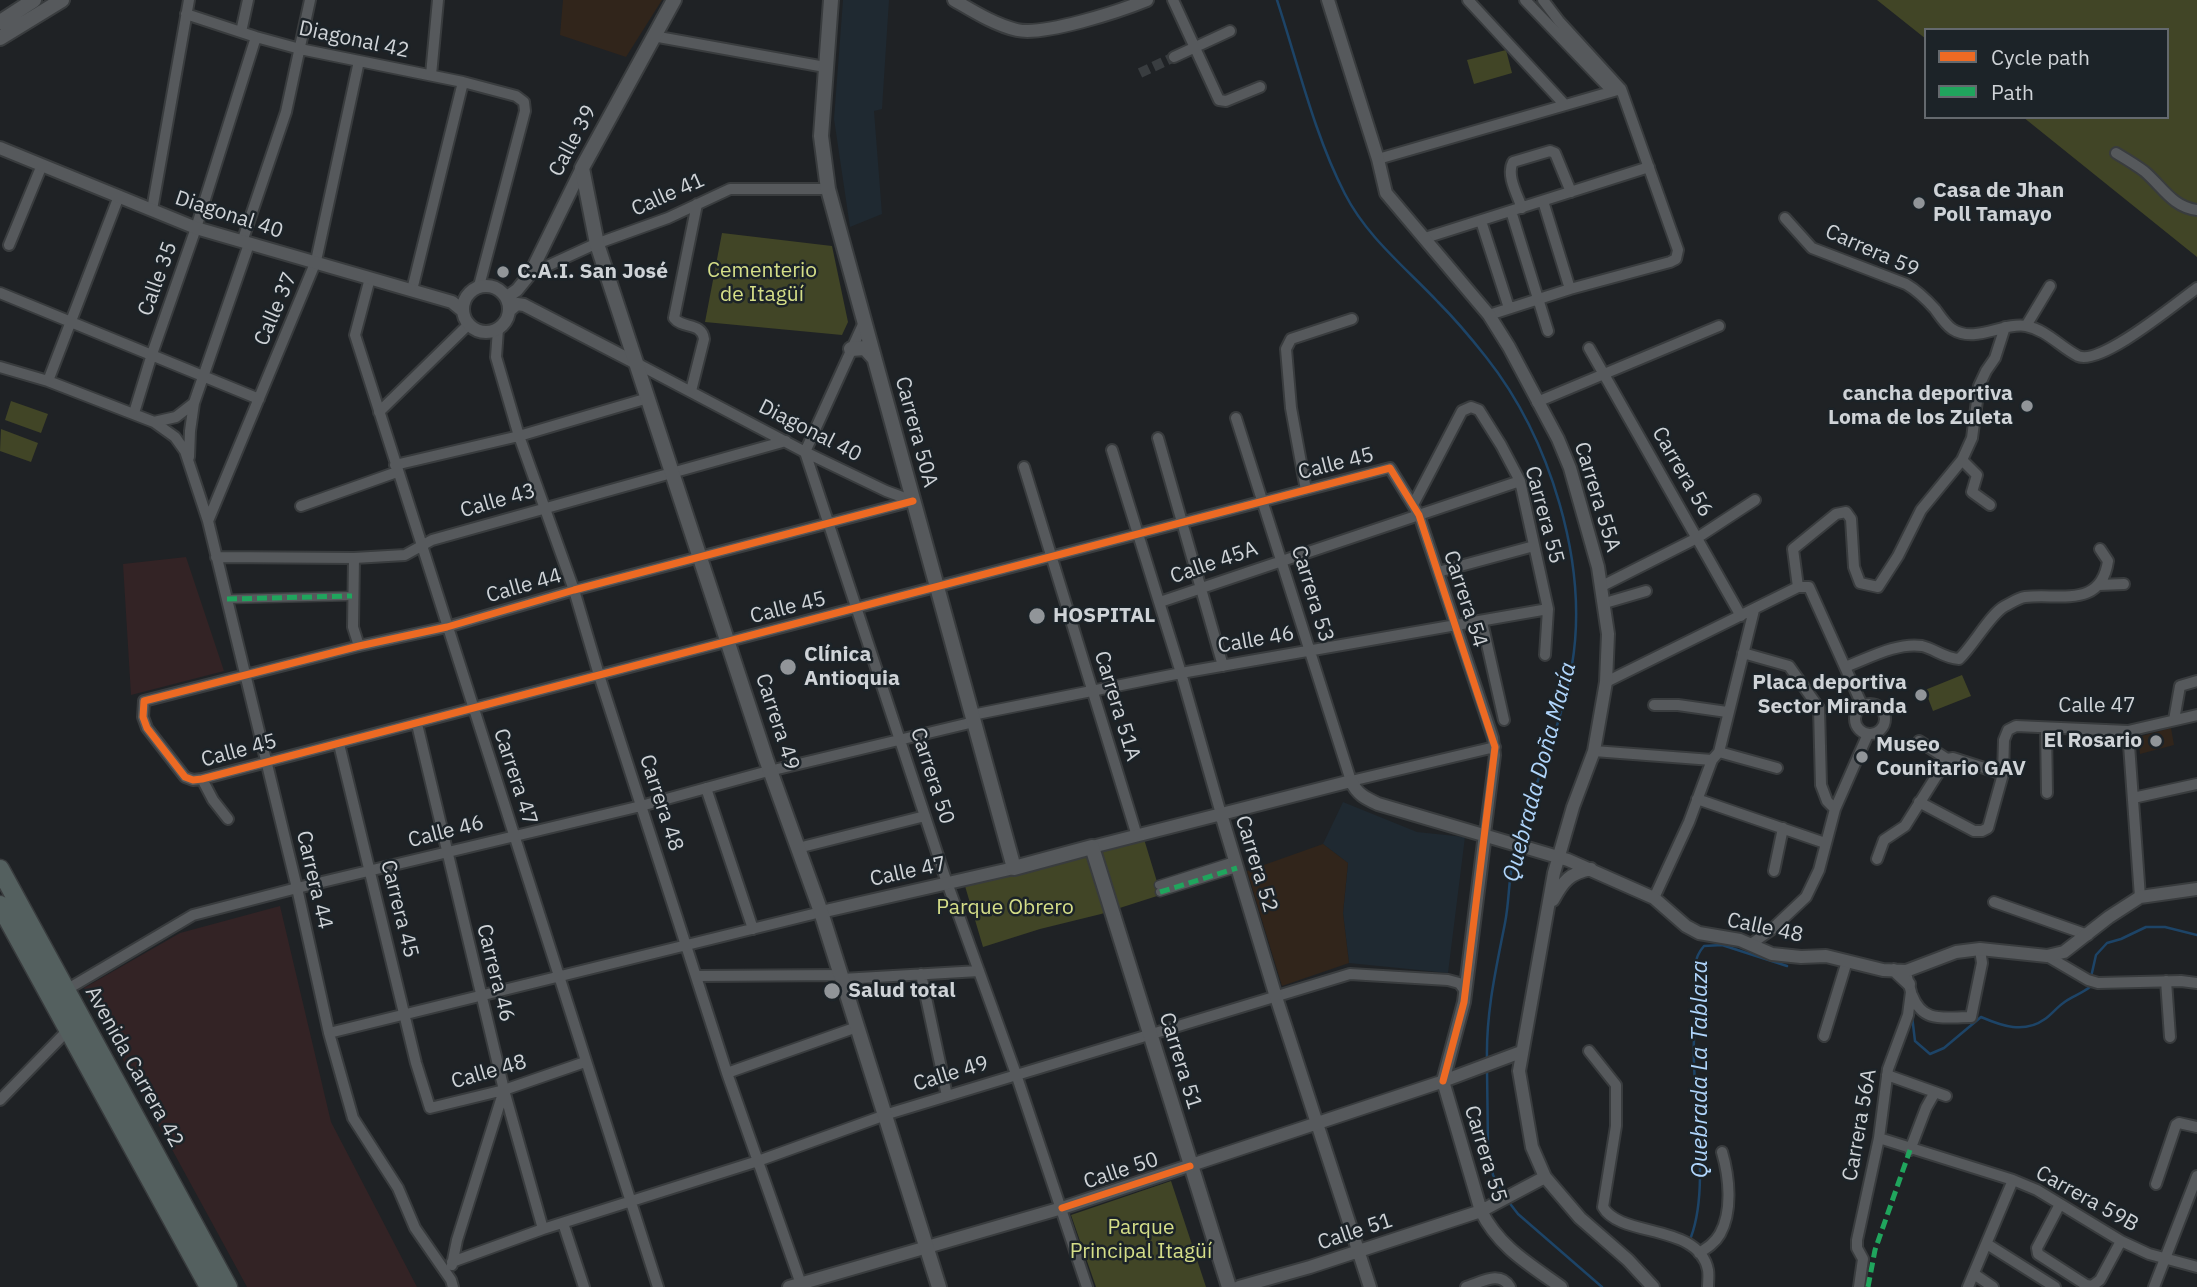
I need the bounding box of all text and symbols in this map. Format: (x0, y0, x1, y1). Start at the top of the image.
street label: Diagonal 42 (296, 16, 412, 64)
legend (1924, 28, 2169, 119)
text: Cycle path (1991, 43, 2090, 71)
text: Path (1991, 78, 2034, 106)
street label: Calle 39 (544, 101, 602, 181)
street label: Calle 41 (628, 168, 708, 222)
place label: Casa de Jhan Poll Tamayo (1933, 178, 2064, 228)
street label: Diagonal 40 (172, 186, 286, 244)
marker: Casa de Jhan Poll Tamayo (1911, 195, 1927, 211)
street label: Carrera 59 (1821, 219, 1923, 283)
street label: Calle 35 (133, 238, 183, 320)
park label: Cementerio de Itagüí (707, 258, 817, 308)
place label: C.A.I. San José (517, 259, 668, 285)
marker: C.A.I. San José (495, 264, 511, 280)
street label: Calle 37 (249, 269, 303, 349)
street label: Carrera 50A (889, 374, 943, 490)
place label: cancha deportiva Loma de los Zuleta (1828, 381, 2013, 431)
street label: Diagonal 40 (754, 394, 866, 468)
marker: cancha deportiva Loma de los Zuleta (2019, 398, 2035, 414)
street label: Carrera 56 (1646, 422, 1718, 522)
street label: Carrera 55A (1568, 439, 1626, 555)
street label: Calle 45 (1295, 442, 1377, 486)
street label: Carrera 55 (1519, 463, 1569, 567)
street label: Calle 43 (457, 478, 539, 524)
street label: Calle 45A (1167, 536, 1261, 590)
street label: Carrera 53 (1285, 542, 1339, 646)
street label: Carrera 54 (1438, 548, 1492, 650)
street label: Calle 44 (483, 563, 565, 609)
street label: Calle 45 (747, 586, 829, 630)
place label: HOSPITAL (1053, 603, 1155, 629)
marker: HOSPITAL (1027, 606, 1047, 626)
street label: Calle 46 (1216, 621, 1296, 659)
place label: Clínica Antioquia (804, 642, 900, 692)
street label: Carrera 51A (1088, 648, 1146, 764)
marker: Clínica Antioquia (778, 657, 798, 677)
water label: Quebrada Doña María (1497, 659, 1583, 885)
place label: Placa deportiva Sector Miranda (1752, 670, 1907, 720)
street label: Carrera 49 (750, 671, 804, 773)
marker: Placa deportiva Sector Miranda (1913, 687, 1929, 703)
street label: Calle 47 (2058, 693, 2136, 719)
street label: Carrera 50 (905, 725, 959, 827)
street label: Carrera 47 (488, 726, 542, 828)
place label: El Rosario (2043, 728, 2142, 754)
street label: Calle 45 (198, 729, 280, 773)
place label: Museo Counitario GAV (1876, 732, 2026, 782)
marker: El Rosario (2148, 733, 2164, 749)
marker: Museo Counitario GAV (1854, 749, 1870, 765)
street label: Carrera 48 (634, 752, 688, 854)
street label: Calle 46 (405, 810, 487, 854)
street label: Carrera 52 (1229, 812, 1283, 916)
street label: Carrera 44 (290, 828, 338, 932)
street label: Calle 47 (868, 852, 948, 892)
street label: Carrera 45 (375, 857, 423, 961)
park label: Parque Obrero (936, 895, 1074, 921)
street label: Calle 48 (1725, 908, 1805, 948)
street label: Carrera 46 (471, 921, 519, 1025)
water label: Quebrada La Tablaza (1686, 960, 1714, 1178)
place label: Salud total (848, 978, 956, 1004)
marker: Salud total (822, 981, 842, 1001)
street label: Avenida Carrera 42 (79, 982, 189, 1152)
street label: Carrera 51 (1153, 1009, 1207, 1113)
street label: Calle 48 (448, 1049, 530, 1095)
street label: Calle 49 (910, 1051, 992, 1097)
street label: Carrera 56A (1838, 1067, 1882, 1183)
street label: Carrera 55 (1458, 1102, 1512, 1206)
street label: Calle 50 (1080, 1147, 1162, 1195)
street label: Carrera 59B (2031, 1160, 2143, 1238)
street label: Calle 51 (1314, 1208, 1396, 1256)
park label: Parque Principal Itagüí (1070, 1215, 1212, 1265)

